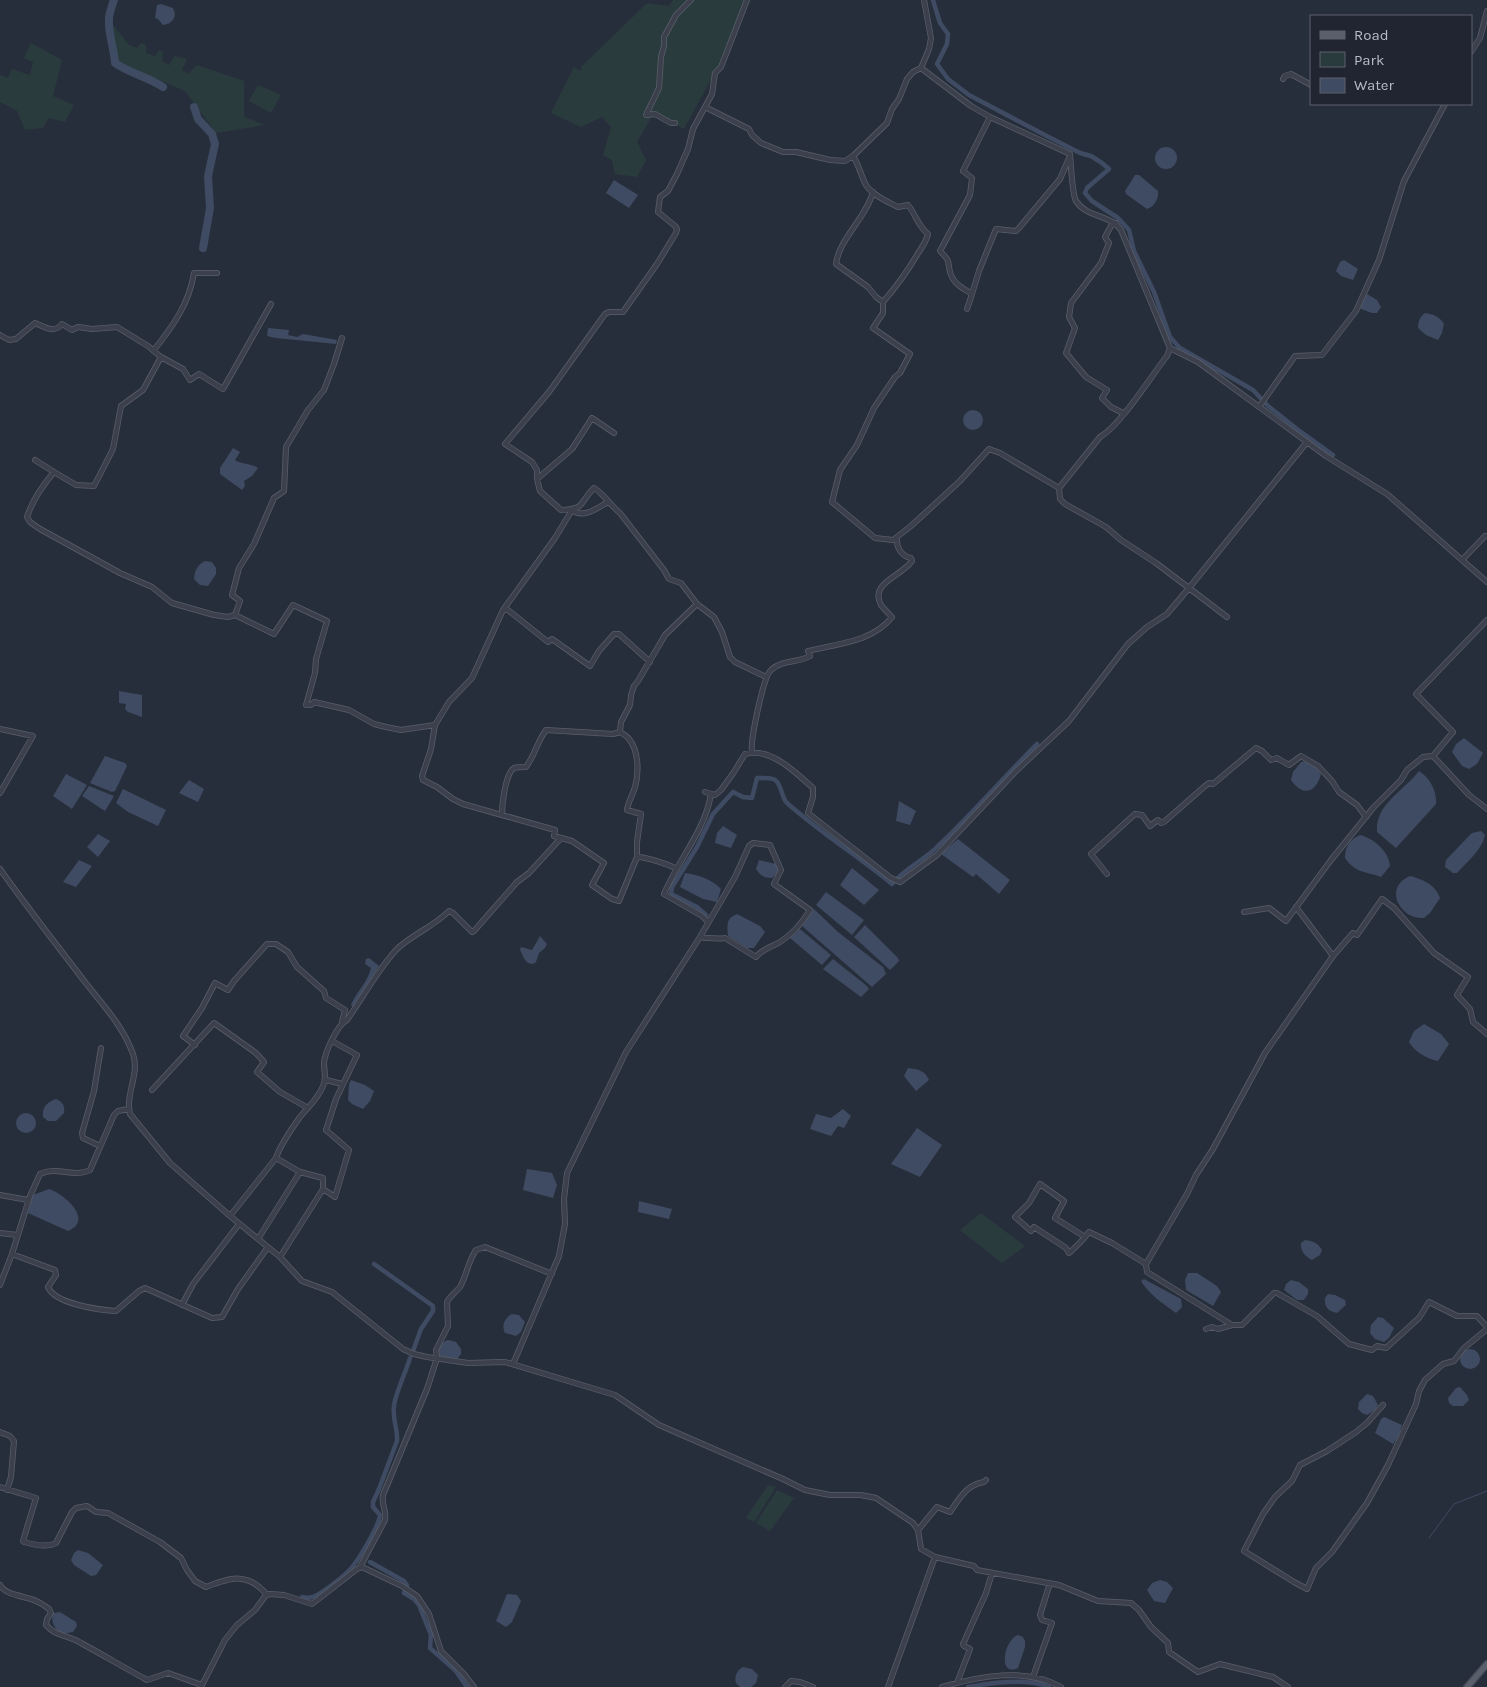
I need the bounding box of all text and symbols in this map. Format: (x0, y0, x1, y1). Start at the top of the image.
legend (1310, 15, 1472, 105)
text: Road (1354, 26, 1389, 44)
text: Park (1354, 51, 1384, 69)
text: Water (1354, 76, 1395, 94)

